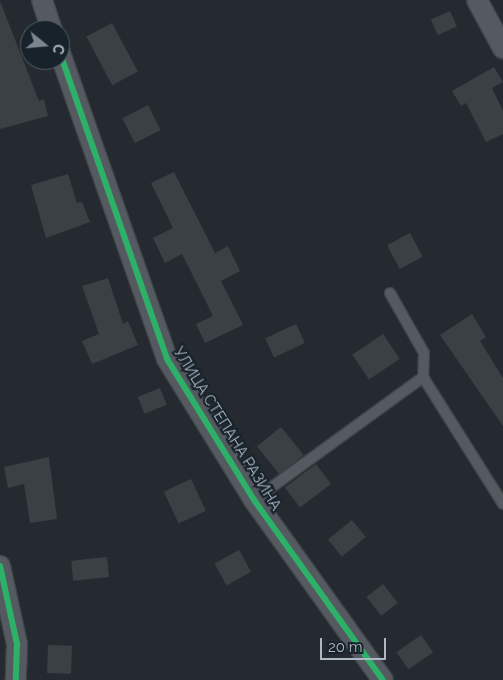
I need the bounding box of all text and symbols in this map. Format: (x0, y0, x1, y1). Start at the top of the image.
north arrow (20, 20, 70, 70)
text: С (49, 42, 67, 56)
street label: УЛИЦА СТЕПАНА РАЗИНА (169, 344, 285, 514)
scale bar (323, 628, 389, 660)
text: 20 m (328, 638, 363, 656)

